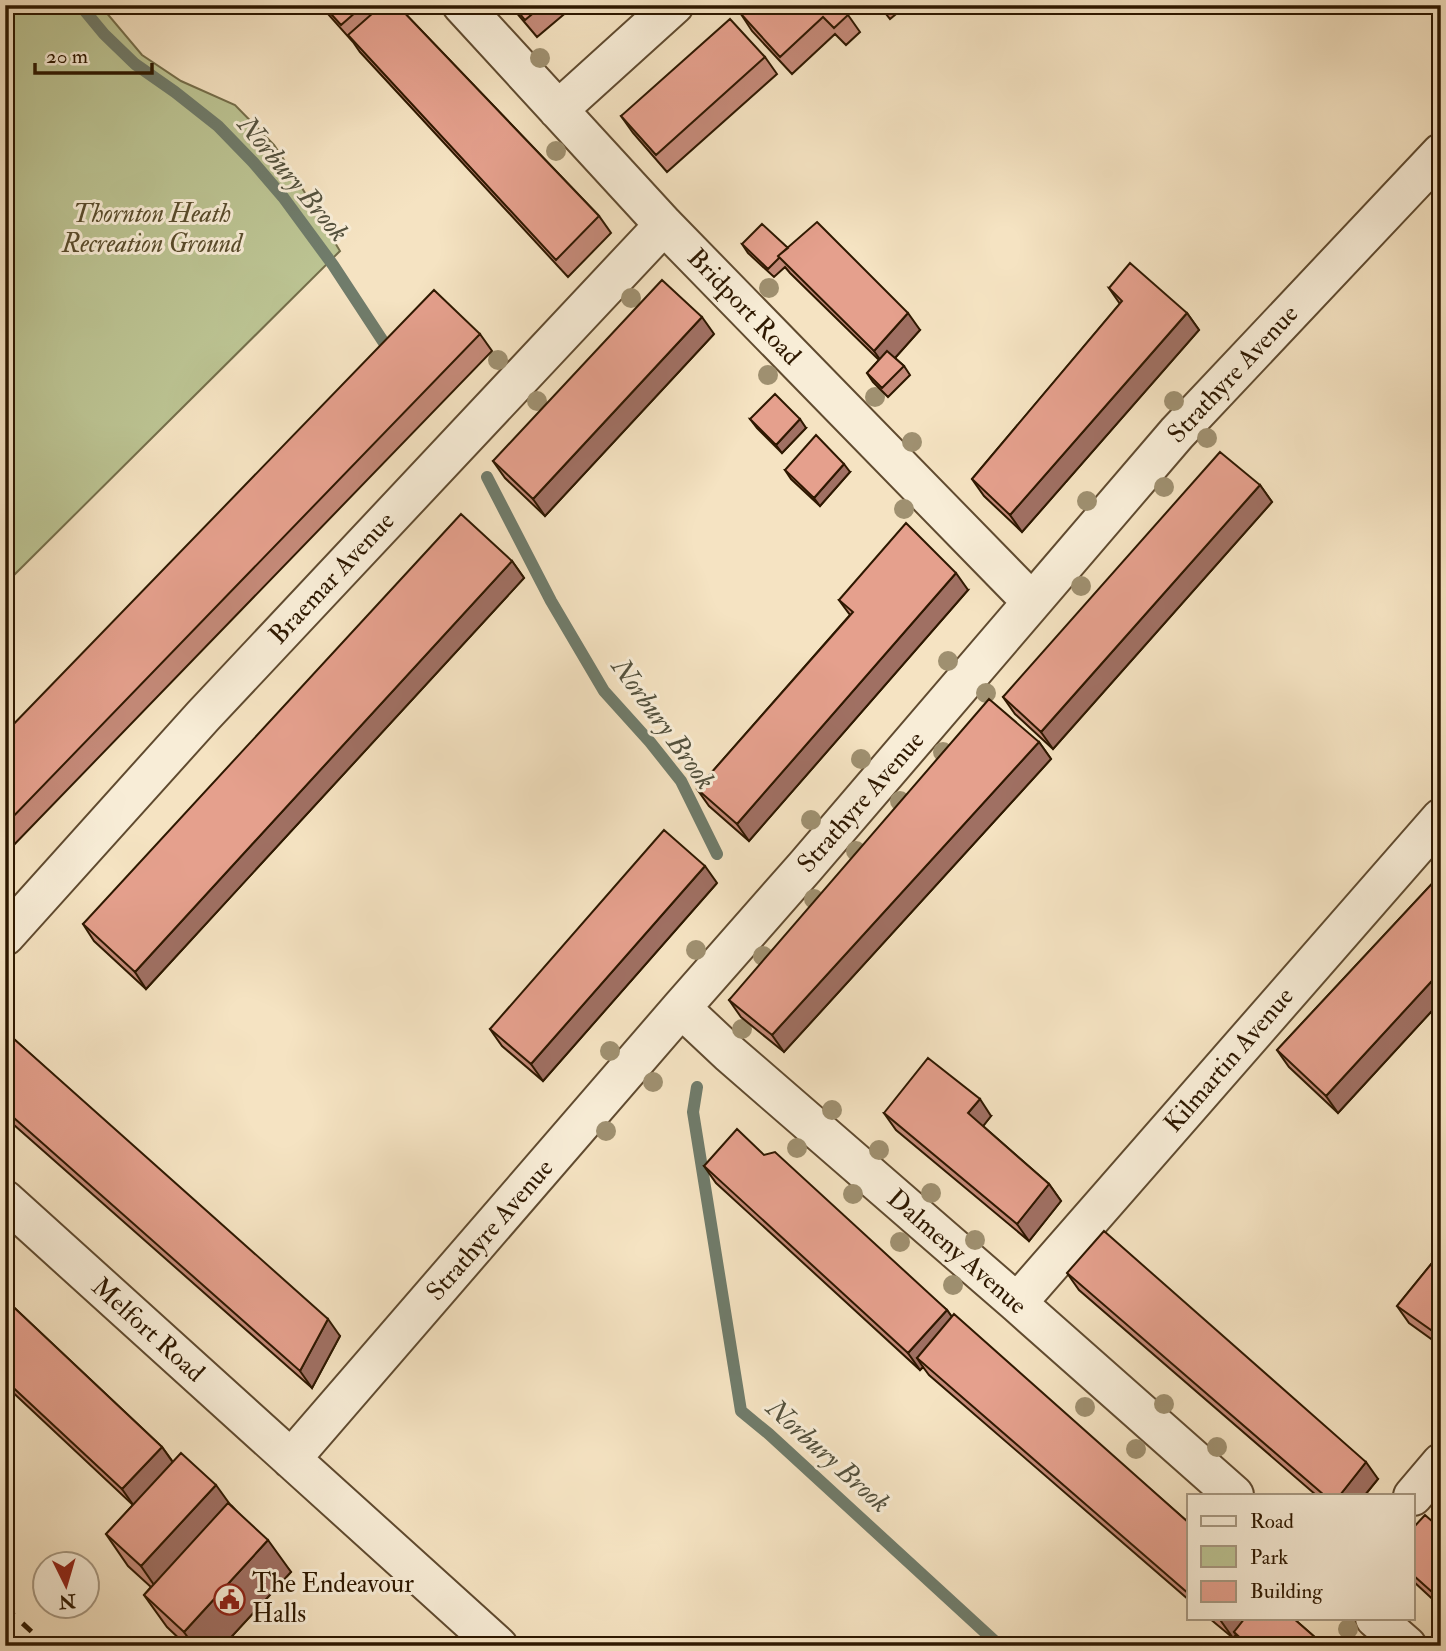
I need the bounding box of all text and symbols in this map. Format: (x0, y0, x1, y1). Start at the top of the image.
scale bar (35, 32, 152, 76)
text: 20 m (46, 43, 88, 70)
water label: Norbury Brook (229, 107, 356, 249)
park label: Thornton Heath Recreation Ground (61, 198, 244, 260)
street label: Bridport Road (680, 242, 808, 373)
street label: Strathyre Avenue (1161, 298, 1305, 450)
street label: Braemar Avenue (263, 505, 402, 651)
water label: Norbury Brook (602, 650, 723, 797)
street label: Strathyre Avenue (791, 724, 931, 880)
street label: Kilmartin Avenue (1157, 981, 1301, 1139)
street label: Strathyre Avenue (420, 1152, 560, 1308)
street label: Dalmeny Avenue (881, 1183, 1034, 1321)
street label: Melfort Road (85, 1271, 211, 1389)
water label: Norbury Brook (757, 1390, 897, 1521)
legend (1187, 1494, 1414, 1620)
text: Road (1250, 1508, 1295, 1535)
text: Park (1250, 1544, 1288, 1571)
north arrow (32, 1550, 102, 1620)
place label: The Endeavour Halls (252, 1568, 414, 1630)
text: Building (1250, 1578, 1323, 1605)
public building icon: The Endeavour Halls (212, 1582, 246, 1616)
text: N (57, 1588, 78, 1614)

